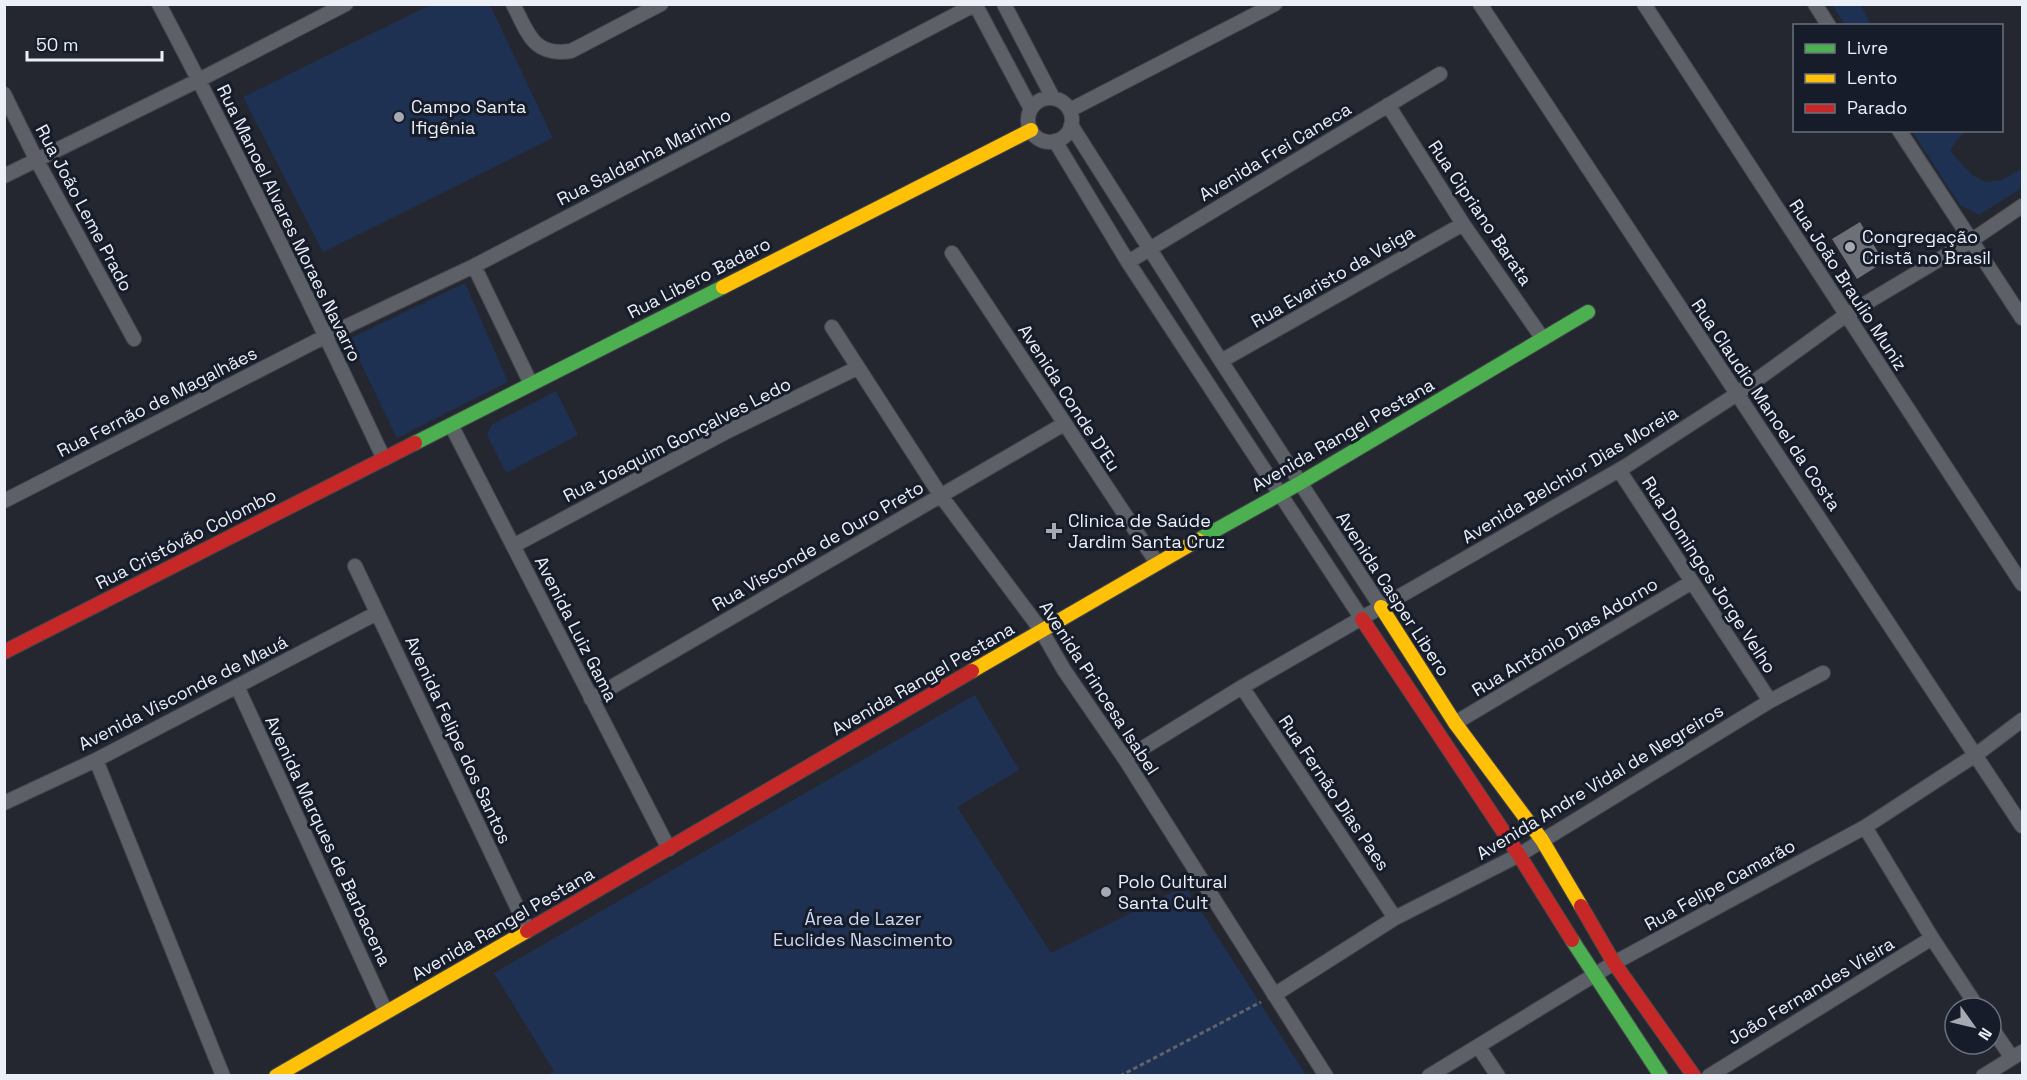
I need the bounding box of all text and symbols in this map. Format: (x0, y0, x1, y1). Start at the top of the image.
scale bar (27, 24, 162, 62)
legend (1793, 24, 2003, 132)
text: 50 m (36, 33, 78, 56)
text: Livre (1847, 36, 1888, 59)
text: Lento (1847, 66, 1897, 89)
street label: Rua Manoel Alvares Moraes Navarro (212, 80, 367, 365)
place label: Campo Santa Ifigênia (411, 95, 526, 139)
text: Parado (1847, 96, 1907, 119)
street label: Avenida Frei Caneca (1194, 97, 1355, 206)
street label: Rua Saldanha Marinho (553, 103, 735, 210)
marker: Campo Santa Ifigênia (392, 110, 406, 124)
street label: Rua João Leme Prado (31, 120, 138, 295)
street label: Rua Cipriano Barata (1423, 136, 1538, 290)
street label: Rua João Braulio Muniz (1784, 195, 1913, 375)
street label: Rua Evaristo da Veiga (1247, 220, 1419, 333)
place label: Congregação Cristã no Brasil (1862, 225, 1991, 269)
street label: Rua Libero Badaro (623, 232, 774, 324)
marker: Congregação Cristã no Brasil (1843, 240, 1857, 254)
street label: Rua Claudio Manoel da Costa (1687, 294, 1846, 515)
street label: Avenida Conde D'Eu (1013, 320, 1126, 476)
street label: Rua Fernão de Magalhães (53, 341, 261, 462)
street label: Rua Joaquim Gonçalves Ledo (559, 372, 795, 507)
street label: Avenida Rangel Pestana (1247, 373, 1438, 496)
street label: Avenida Belchior Dias Moreia (1458, 401, 1682, 548)
street label: Rua Domingos Jorge Velho (1637, 472, 1782, 678)
street label: Rua Visconde de Ouro Preto (708, 475, 928, 616)
street label: Rua Cristóvão Colombo (92, 483, 280, 594)
street label: Avenida Casper Libero (1331, 507, 1455, 681)
place label: Clinica de Saúde Jardim Santa Cruz (1068, 509, 1225, 553)
marker: Clinica de Saúde Jardim Santa Cruz (1045, 522, 1063, 540)
street label: Avenida Luiz Gama (530, 552, 623, 705)
street label: Rua Antônio Dias Adorno (1468, 572, 1662, 701)
street label: Avenida Princesa Isabel (1035, 596, 1164, 779)
street label: Avenida Rangel Pestana (827, 617, 1018, 740)
street label: Avenida Visconde de Mauá (74, 630, 291, 755)
street label: Avenida Felipe dos Santos (400, 632, 517, 847)
street label: Avenida Andre Vidal de Negreiros (1472, 698, 1728, 865)
street label: Rua Fernão Dias Paes (1274, 710, 1395, 875)
street label: Avenida Marques de Barbacena (260, 712, 397, 969)
street label: Rua Felipe Camarão (1640, 834, 1799, 936)
street label: Avenida Rangel Pestana (407, 862, 598, 985)
place label: Polo Cultural Santa Cult (1118, 870, 1227, 914)
marker: Polo Cultural Santa Cult (1099, 885, 1113, 899)
park label: Área de Lazer Euclides Nascimento (773, 907, 953, 951)
street label: João Fernandes Vieira (1723, 932, 1898, 1049)
north arrow (1943, 996, 2003, 1056)
text: N (1973, 1024, 1997, 1044)

